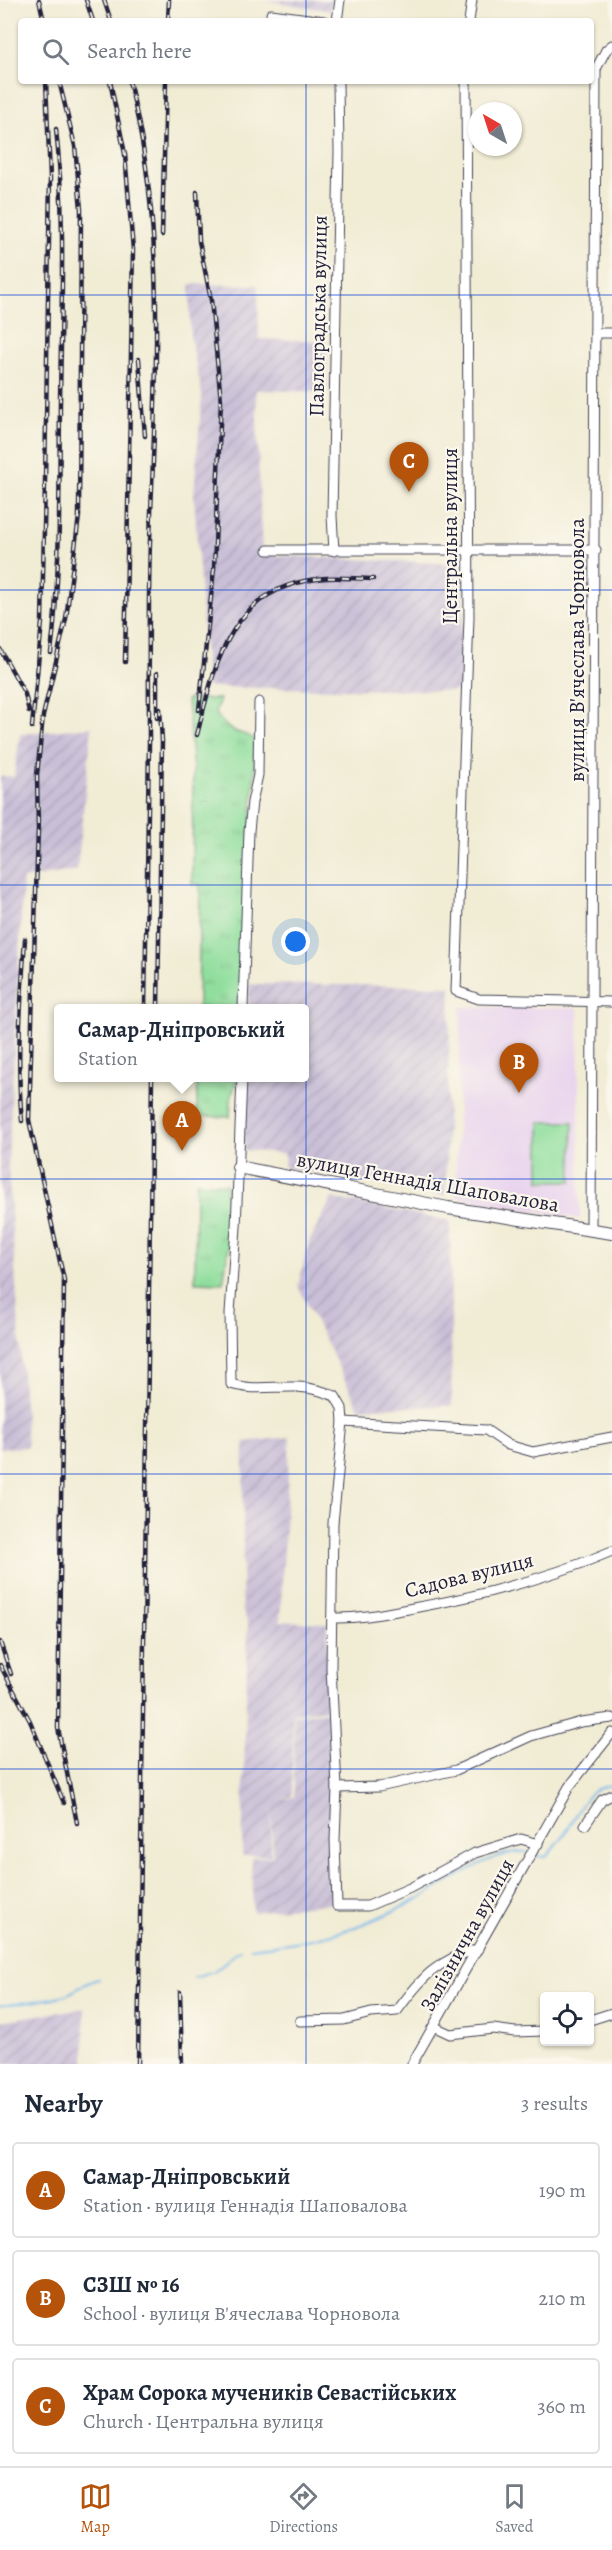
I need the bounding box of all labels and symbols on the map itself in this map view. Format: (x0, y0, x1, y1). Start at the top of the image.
north arrow (468, 102, 522, 156)
street label: Павлоградська вулиця (302, 215, 334, 417)
pin: C (390, 442, 428, 492)
street label: Центральна вулиця (436, 448, 464, 624)
street label: вулиця В'ячеслава Чорновола (563, 518, 591, 782)
your location (281, 927, 310, 956)
pin: B (500, 1044, 538, 1093)
pin: A (162, 1102, 201, 1151)
street label: вулиця Геннадія Шаповалова (295, 1145, 562, 1219)
street label: Садова вулиця (402, 1545, 536, 1605)
street label: Залізнична вулиця (413, 1854, 521, 2016)

